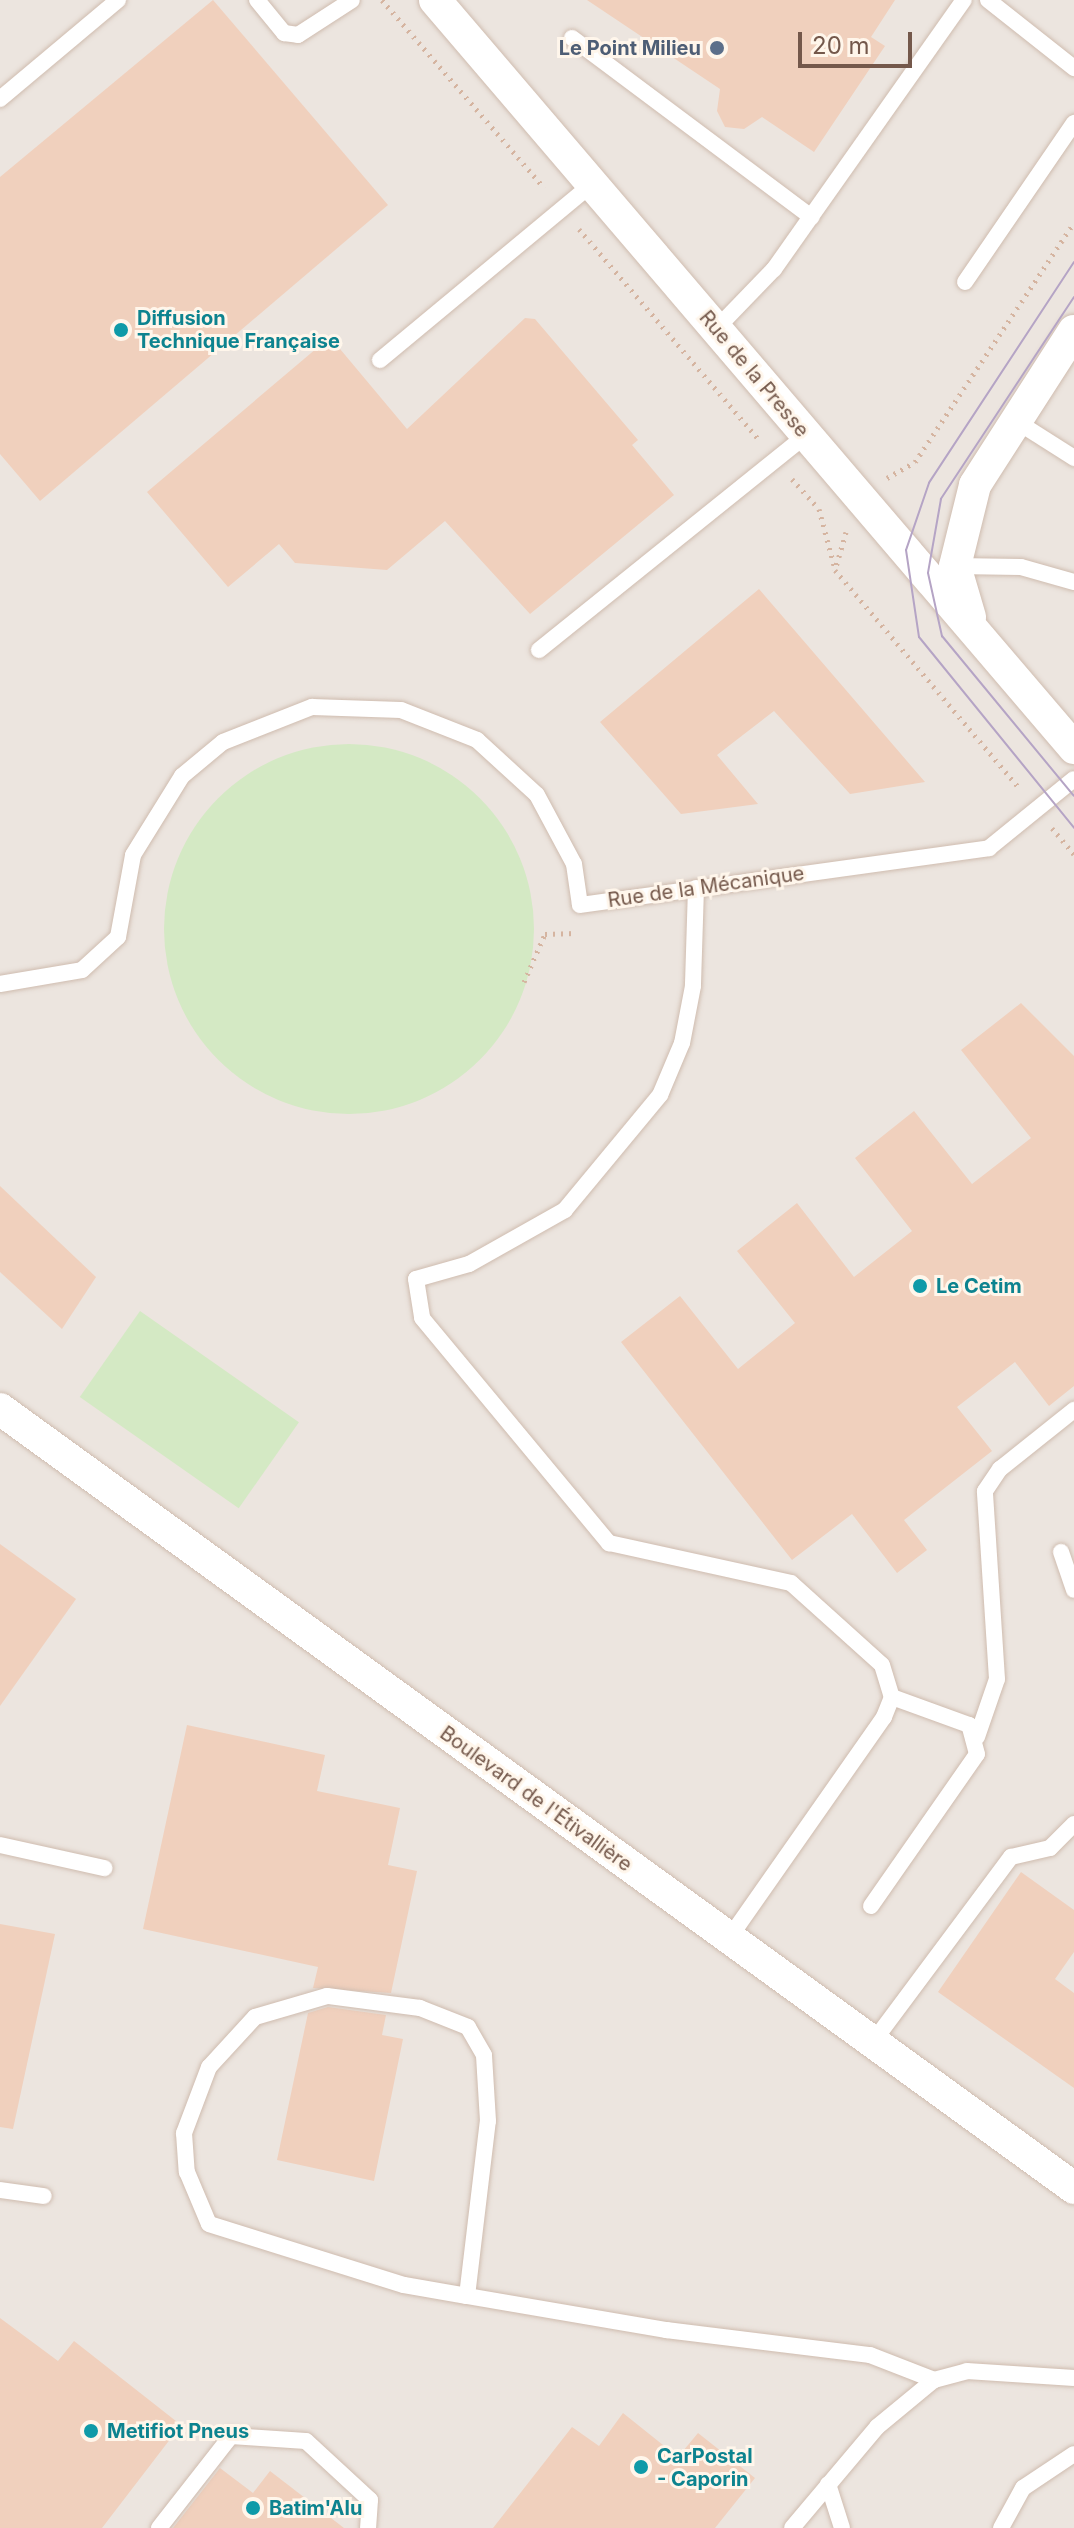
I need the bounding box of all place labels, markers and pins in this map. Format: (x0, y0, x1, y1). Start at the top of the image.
place label: Le Point Milieu (559, 36, 701, 60)
marker: Le Point Milieu (708, 39, 726, 57)
place label: Diffusion Technique Française (137, 306, 340, 353)
marker: Diffusion Technique Française (112, 321, 130, 339)
place label: Le Cetim (936, 1274, 1022, 1298)
marker: Le Cetim (911, 1277, 929, 1295)
place label: Metifiot Pneus (107, 2419, 249, 2443)
marker: Metifiot Pneus (82, 2422, 100, 2440)
place label: CarPostal - Caporin (657, 2444, 753, 2491)
marker: CarPostal - Caporin (632, 2458, 650, 2476)
place label: Batim'Alu (269, 2496, 362, 2520)
marker: Batim'Alu (244, 2499, 262, 2517)

